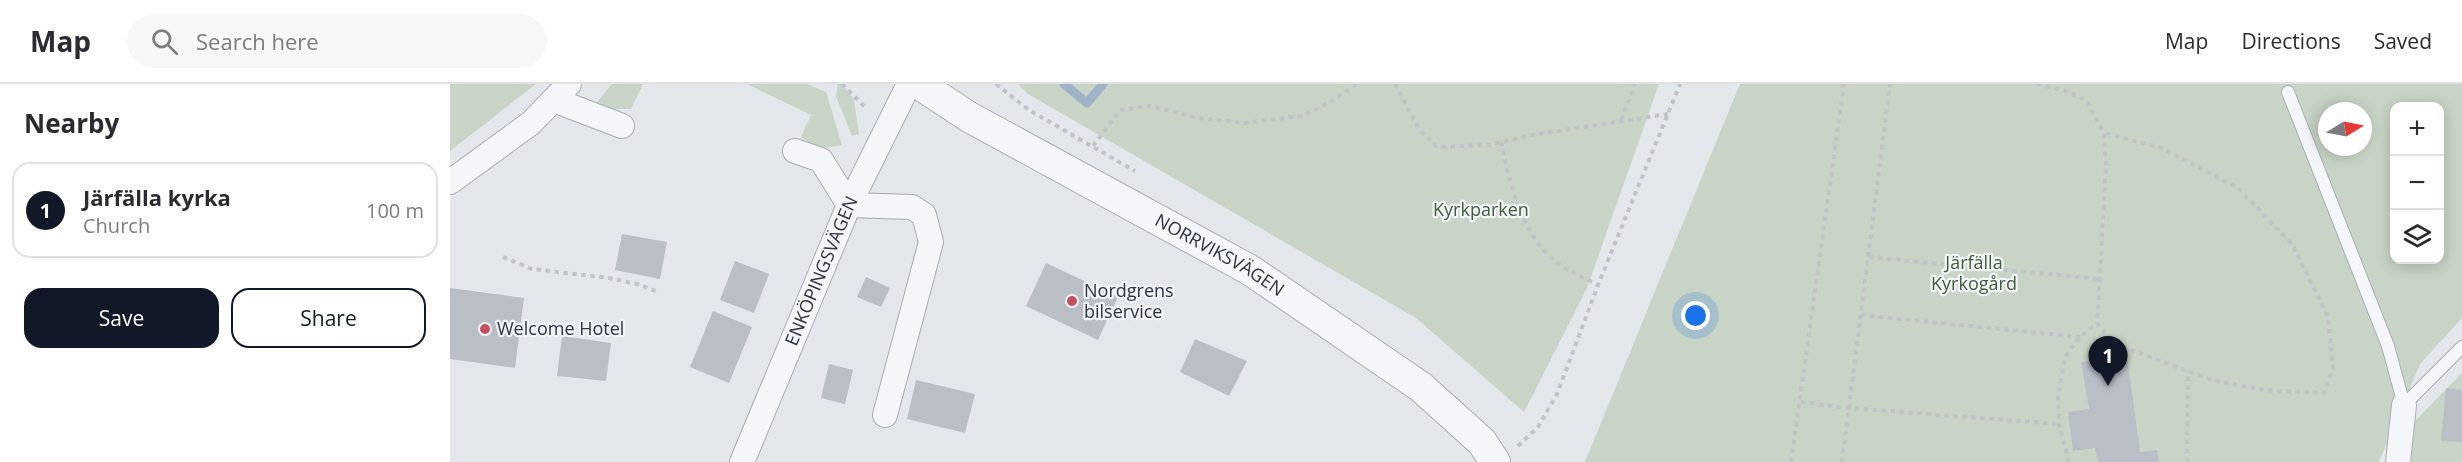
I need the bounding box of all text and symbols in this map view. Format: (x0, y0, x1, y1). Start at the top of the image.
search box (127, 14, 547, 68)
text: Map (30, 22, 91, 60)
icon: search (148, 25, 181, 58)
text: Search here (196, 26, 319, 56)
text: Map (2165, 27, 2208, 55)
text: Directions (2241, 27, 2341, 55)
text: Saved (2374, 27, 2432, 55)
north arrow (2318, 102, 2372, 156)
map controls (2390, 102, 2444, 264)
button: + (2390, 102, 2444, 156)
text: Nearby (24, 105, 119, 141)
button: − (2390, 156, 2444, 210)
text: Järfälla kyrka (83, 182, 231, 212)
street label: ENKÖPINGSVÄGEN (779, 192, 863, 349)
text: 1 (40, 197, 51, 224)
text: 100 m (366, 197, 424, 224)
park label: Kyrkparken (1433, 197, 1529, 221)
street label: NORRVIKSVÄGEN (1151, 208, 1289, 301)
button: layers (2390, 210, 2444, 264)
text: Church (83, 212, 150, 239)
park label: Järfälla Kyrkogård (1931, 250, 2017, 295)
place label: Nordgrens bilservice (1084, 278, 1174, 323)
button: Save (24, 288, 219, 348)
button: Share (231, 288, 426, 348)
marker: Nordgrens bilservice (1065, 294, 1079, 308)
your location (1681, 301, 1710, 330)
place label: Welcome Hotel (497, 316, 624, 340)
marker: Welcome Hotel (478, 322, 492, 336)
pin: 1 (2088, 336, 2128, 386)

